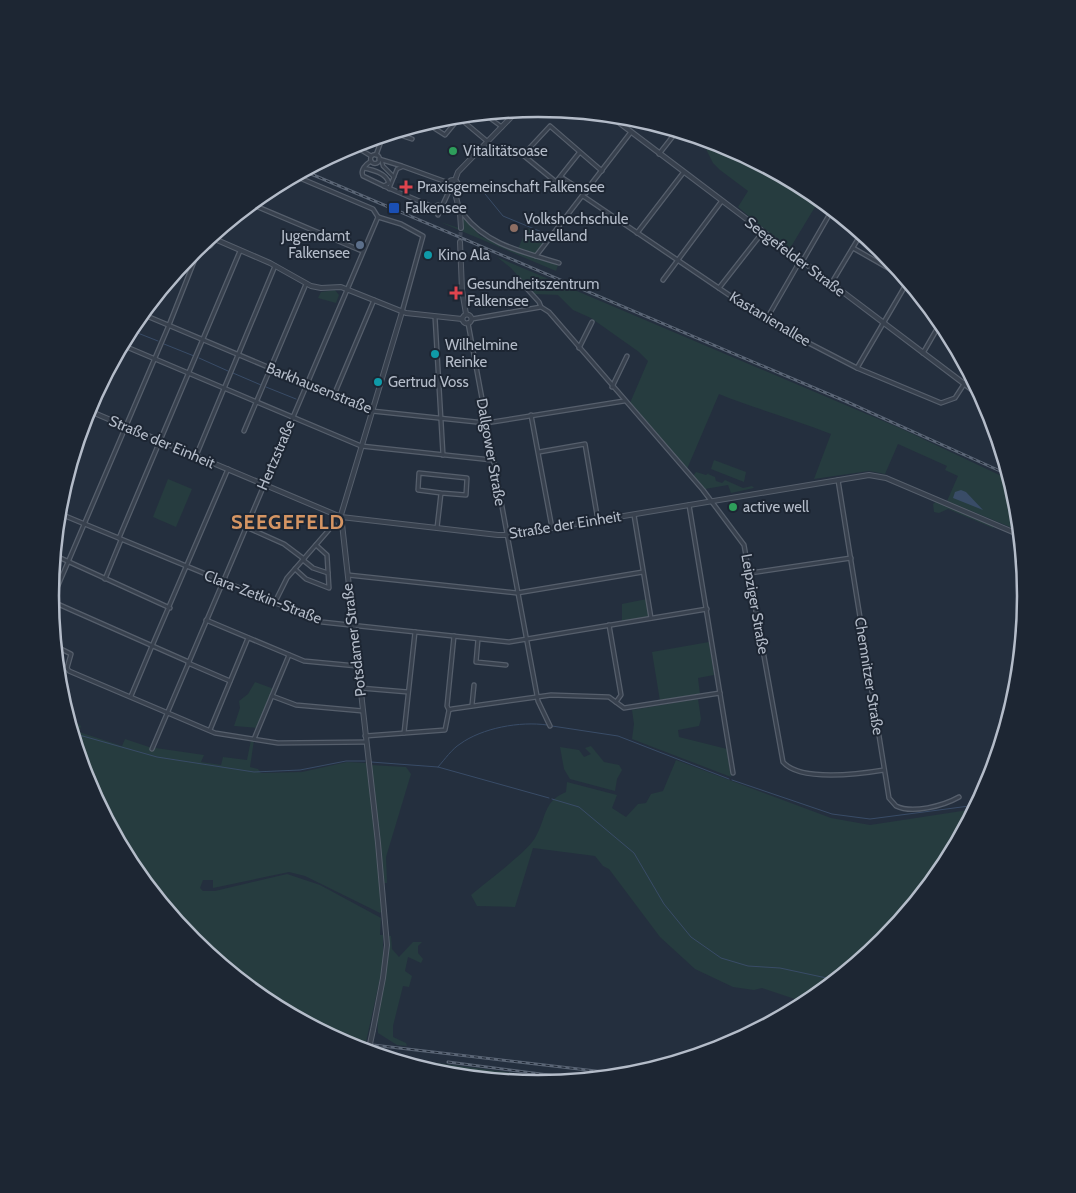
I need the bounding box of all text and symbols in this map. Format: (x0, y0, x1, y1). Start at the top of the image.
place label: Vitalitätsoase (463, 142, 548, 160)
marker: Vitalitätsoase (447, 145, 459, 157)
place label: Praxisgemeinschaft Falkensee (417, 178, 605, 196)
marker: Praxisgemeinschaft Falkensee (399, 180, 413, 194)
place label: Falkensee (405, 199, 467, 217)
marker: Falkensee (387, 201, 401, 215)
place label: Volkshochschule Havelland (524, 210, 629, 245)
street label: Seegefelder Straße (741, 213, 849, 301)
marker: Volkshochschule Havelland (508, 222, 520, 234)
place label: Jugendamt Falkensee (280, 227, 350, 262)
marker: Jugendamt Falkensee (354, 239, 366, 251)
place label: Kino Ala (438, 246, 491, 264)
marker: Kino Ala (422, 249, 434, 261)
place label: Gesundheitszentrum Falkensee (467, 275, 599, 310)
marker: Gesundheitszentrum Falkensee (449, 286, 463, 300)
street label: Kastanienallee (726, 288, 814, 350)
place label: Wilhelmine Reinke (445, 336, 518, 371)
marker: Wilhelmine Reinke (429, 348, 441, 360)
street label: Barkhausenstraße (263, 359, 375, 418)
place label: Gertrud Voss (388, 373, 469, 391)
marker: Gertrud Voss (372, 376, 384, 388)
street label: Dallgower Straße (473, 397, 509, 508)
street label: Straße der Einheit (106, 412, 218, 472)
street label: Hertzstraße (253, 417, 299, 493)
place label: active well (743, 498, 810, 516)
marker: active well (727, 501, 739, 513)
street label: Straße der Einheit (508, 507, 622, 543)
district label: SEEGEFELD (231, 510, 345, 534)
street label: Leipziger Straße (737, 552, 773, 656)
street label: Clara-Zetkin-Straße (202, 566, 325, 628)
street label: Potsdamer Straße (338, 582, 370, 698)
street label: Chemnitzer Straße (851, 616, 887, 737)

